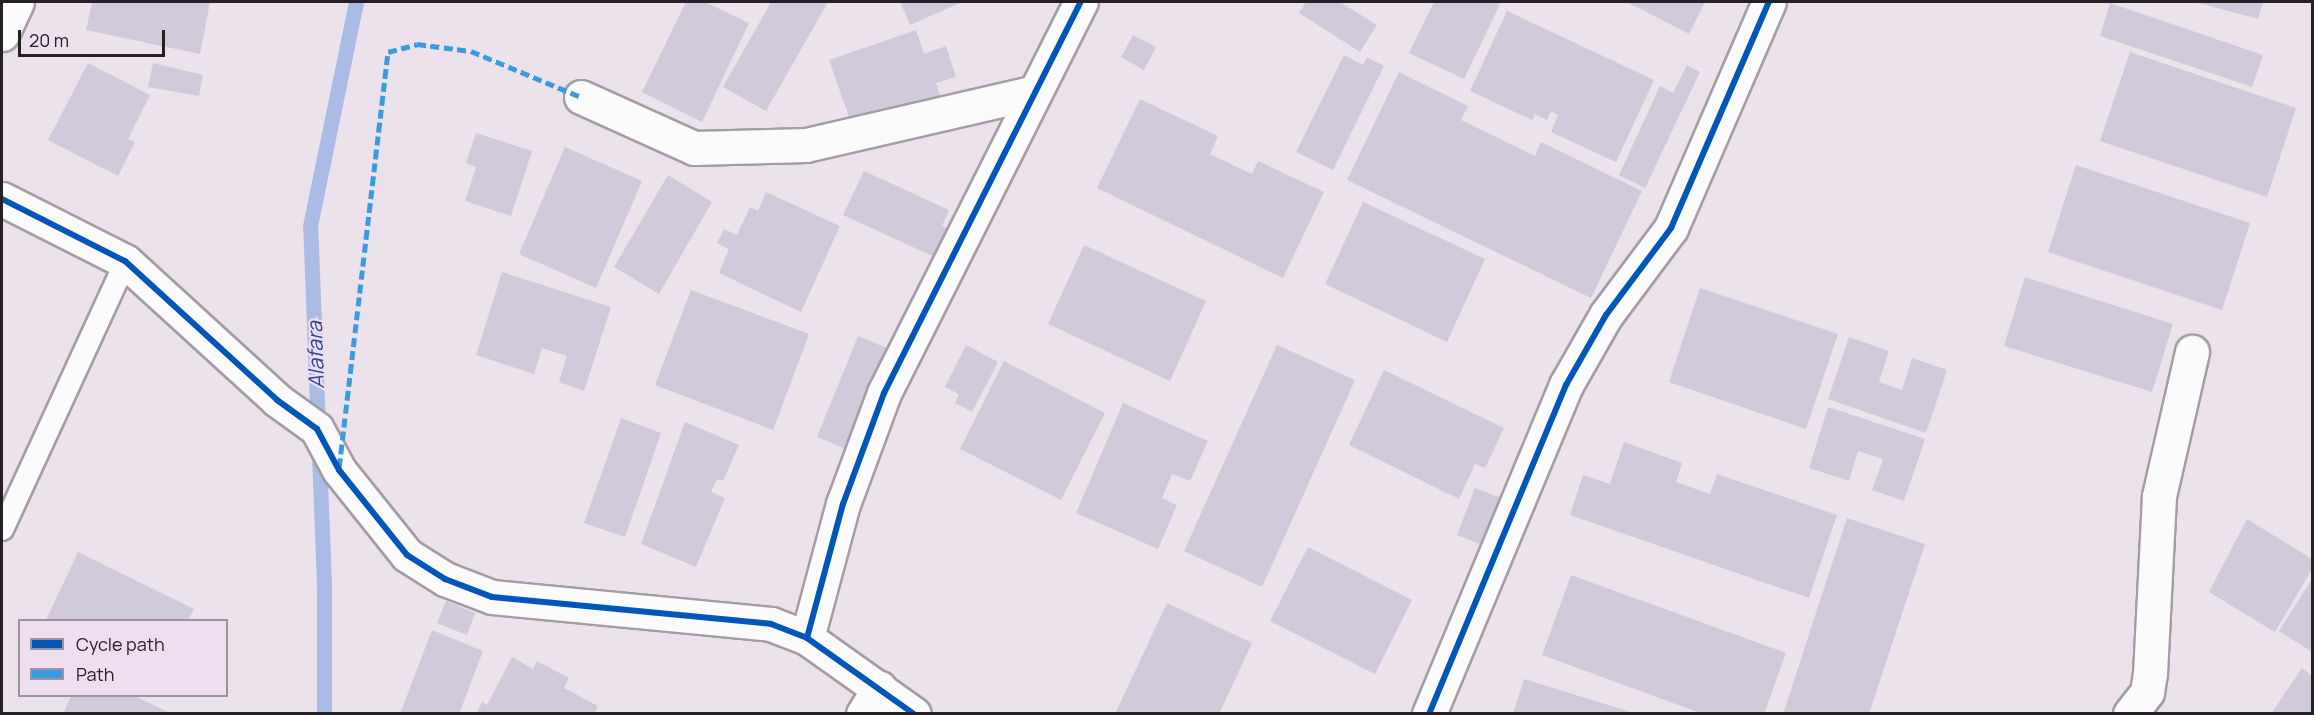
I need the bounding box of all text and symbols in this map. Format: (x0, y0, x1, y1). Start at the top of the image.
scale bar (21, 18, 168, 56)
text: 20 m (29, 28, 69, 52)
water label: Alafara (301, 321, 329, 389)
legend (18, 619, 228, 697)
text: Cycle path (76, 632, 165, 656)
text: Path (76, 662, 114, 686)

